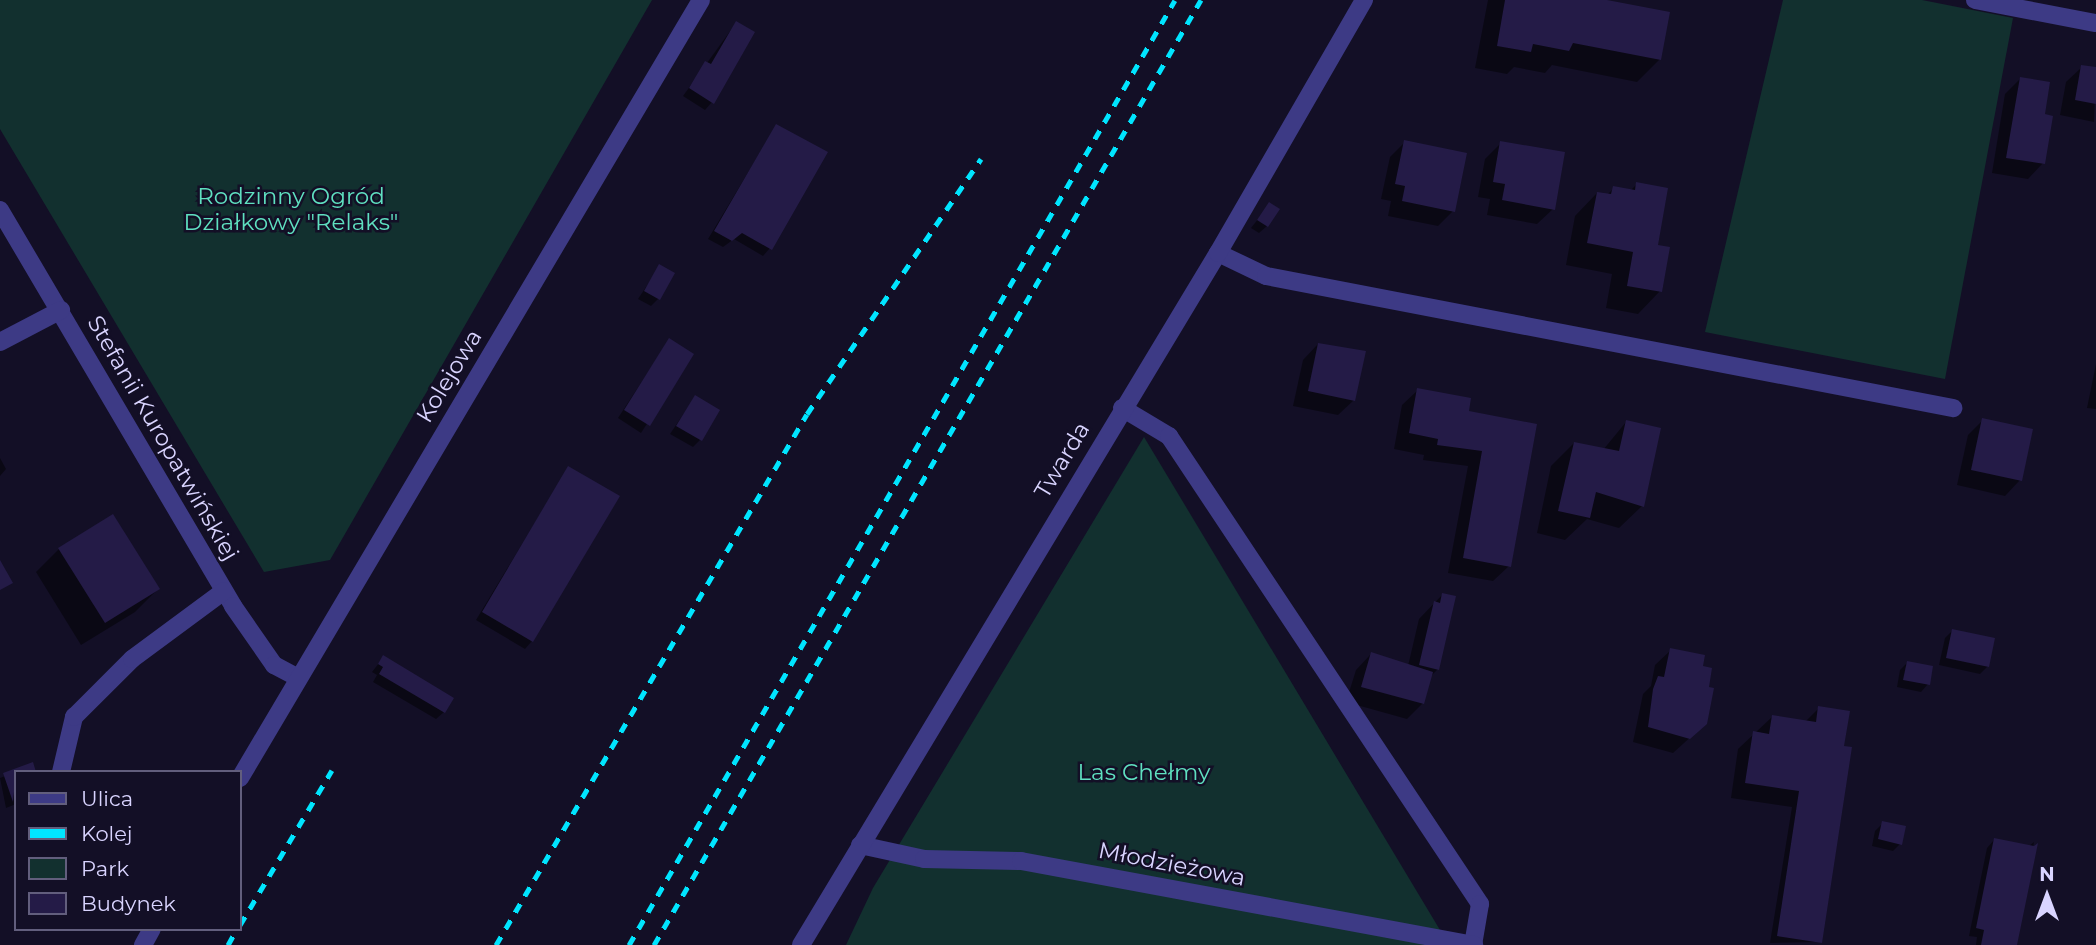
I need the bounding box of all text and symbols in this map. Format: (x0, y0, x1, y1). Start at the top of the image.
park label: Rodzinny Ogród Działkowy "Relaks" (184, 182, 398, 236)
street label: Stefanii Kuropatwińskiej (82, 311, 244, 565)
street label: Kolejowa (410, 324, 488, 428)
street label: Twarda (1029, 417, 1095, 503)
park label: Las Chełmy (1078, 758, 1210, 786)
legend (14, 770, 242, 931)
text: Ulica (81, 786, 133, 811)
text: Kolej (81, 821, 133, 846)
street label: Młodzieżowa (1096, 836, 1248, 892)
text: Park (81, 856, 129, 881)
north arrow (2012, 861, 2082, 931)
text: N (2039, 863, 2055, 886)
text: Budynek (81, 891, 176, 916)

